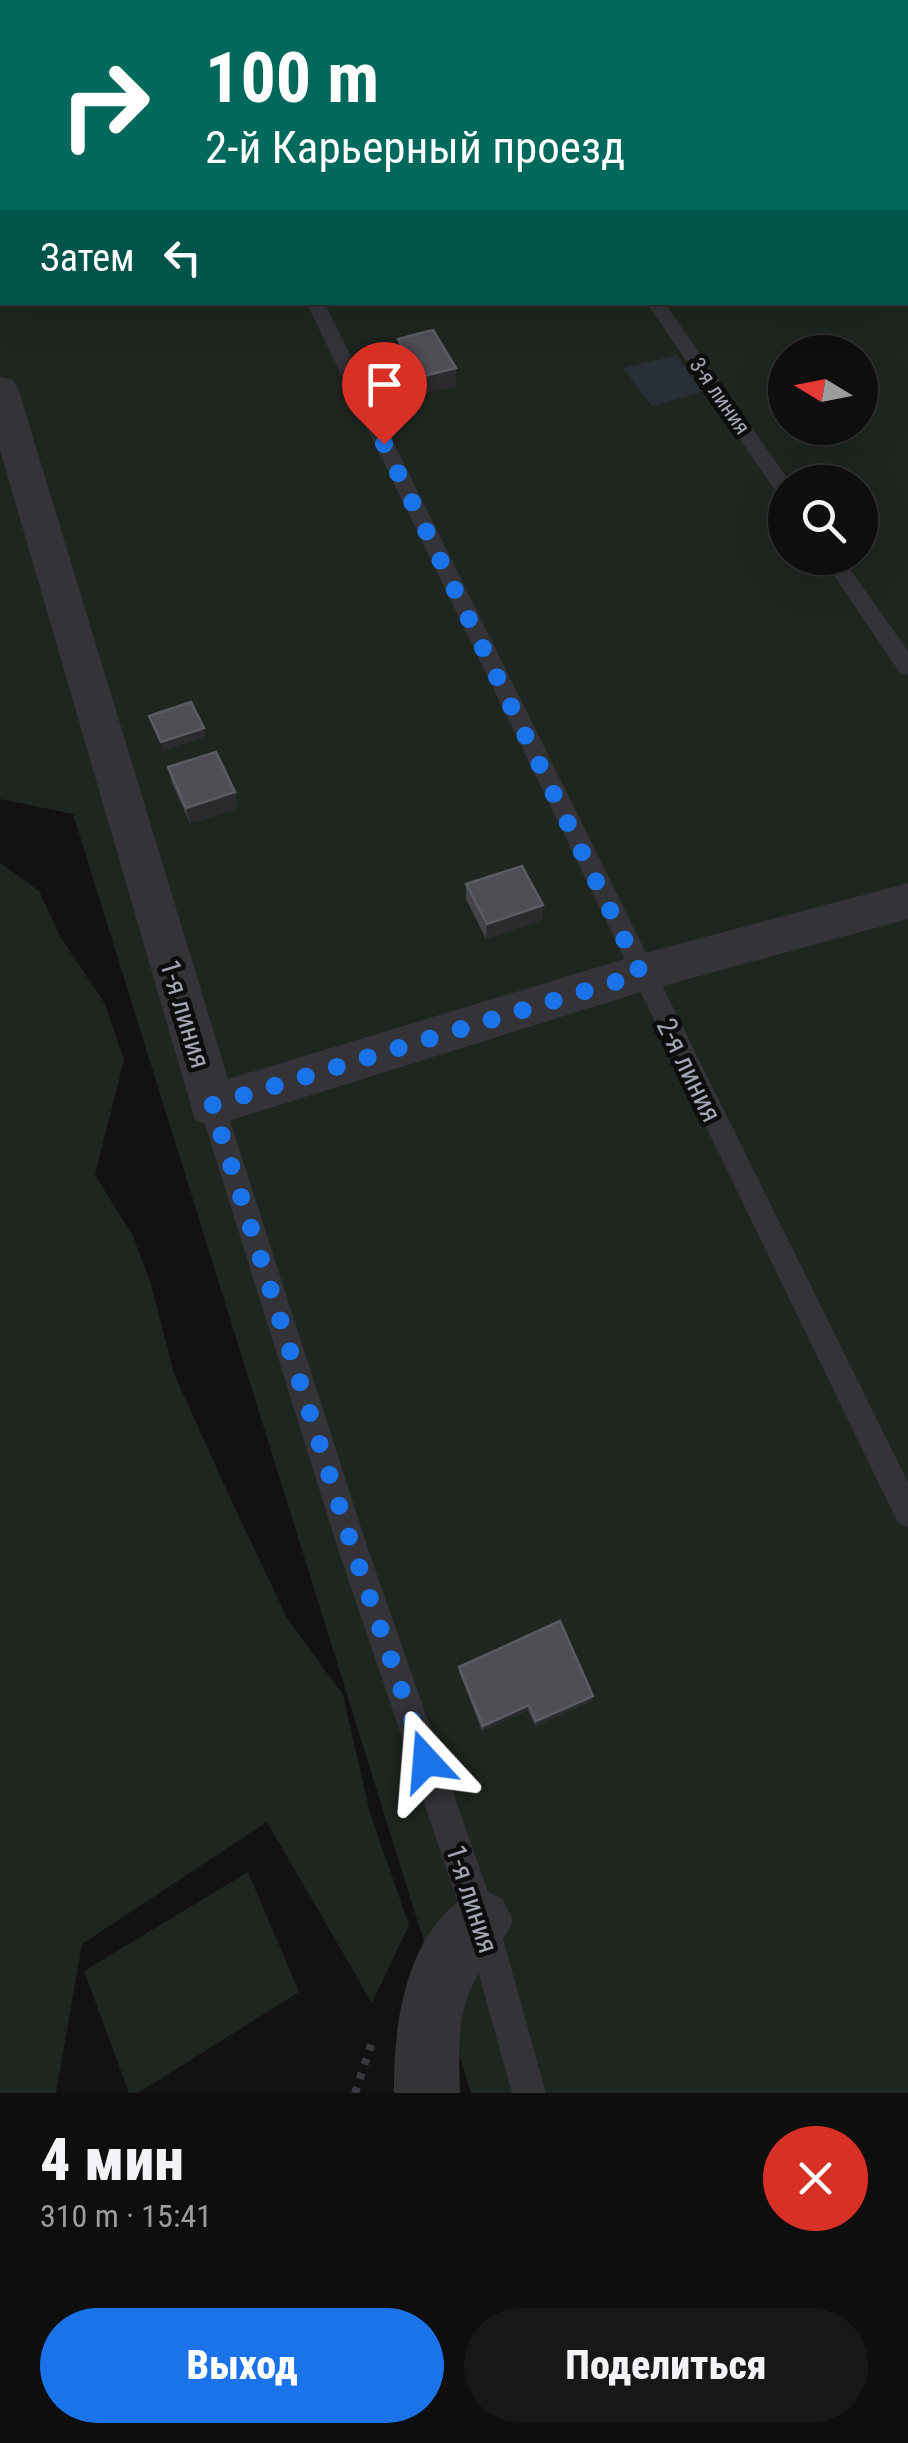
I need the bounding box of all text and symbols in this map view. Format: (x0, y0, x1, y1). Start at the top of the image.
text: 100 m (205, 37, 379, 119)
icon: right (40, 40, 170, 170)
text: 2-й Карьерный проезд (205, 121, 625, 174)
icon: left (155, 230, 210, 285)
text: Затем (40, 236, 135, 280)
north arrow (768, 335, 878, 445)
map controls (768, 335, 878, 575)
pin (342, 342, 427, 445)
street label: 3-я линия (685, 353, 755, 439)
icon: arrive (357, 357, 412, 412)
button: search (768, 465, 878, 575)
street label: 1-я линия (153, 956, 217, 1072)
street label: 2-я линия (650, 1013, 728, 1127)
position arrow (374, 1709, 478, 1813)
street label: 1-я линия (439, 1841, 505, 1957)
text: 4 мин (40, 2124, 184, 2195)
button: close (763, 2126, 868, 2231)
text: 310 m · 15:41 (40, 2197, 212, 2235)
button: Выход (40, 2308, 444, 2423)
button: Поделиться (464, 2308, 868, 2423)

